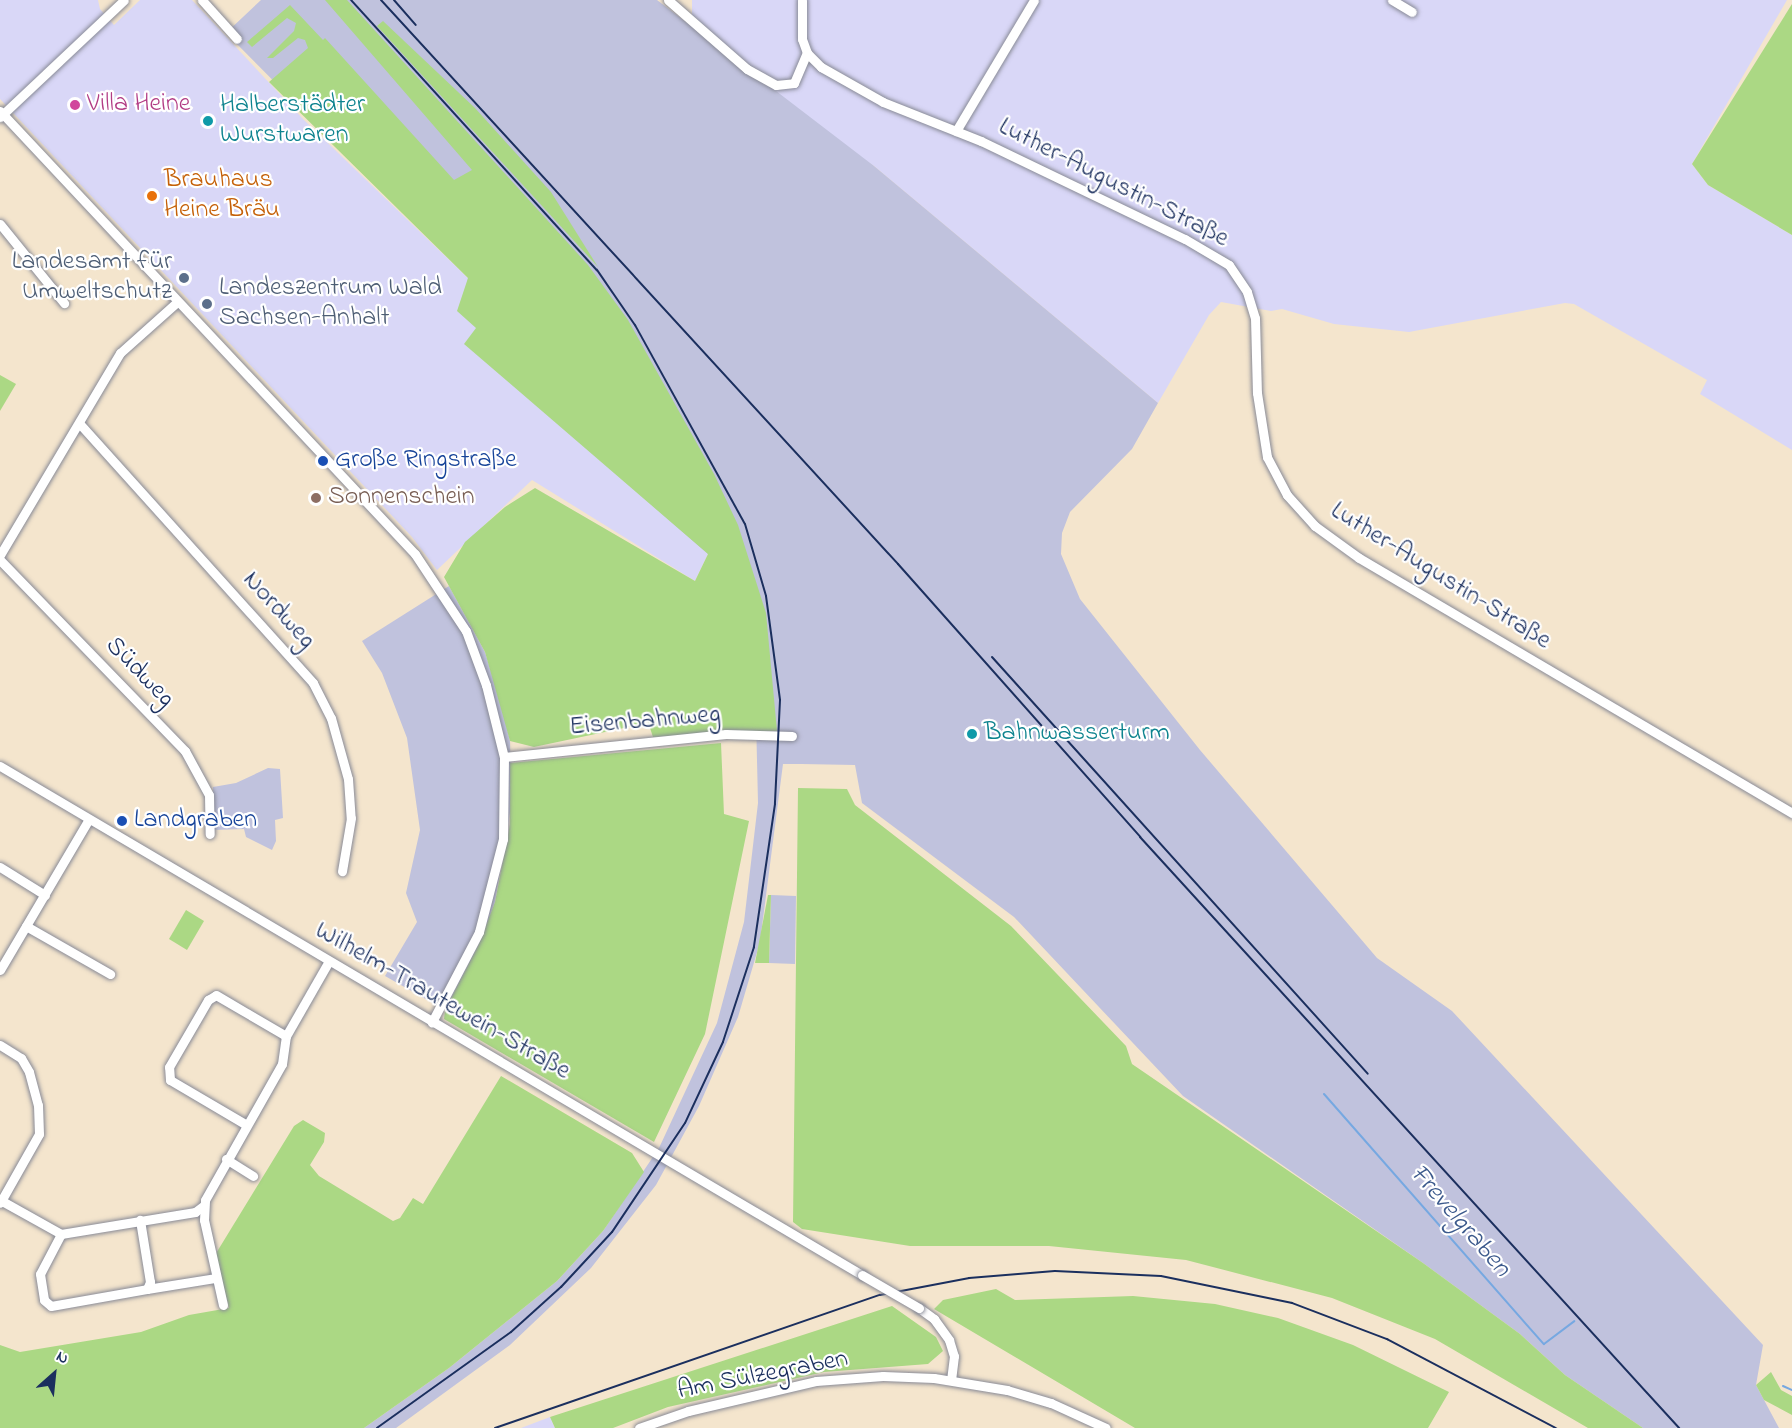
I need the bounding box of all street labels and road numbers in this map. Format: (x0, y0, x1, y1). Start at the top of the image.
street label: Luther-Augustin-Straße (993, 112, 1233, 256)
street label: Luther-Augustin-Straße (1324, 496, 1556, 658)
street label: Nordweg (235, 566, 321, 656)
street label: Südweg (98, 631, 180, 715)
street label: Eisenbahnweg (568, 700, 722, 744)
street label: Wilhelm-Trautewein-Straße (309, 916, 575, 1088)
street label: Am Sülzegraben (675, 1344, 851, 1408)

